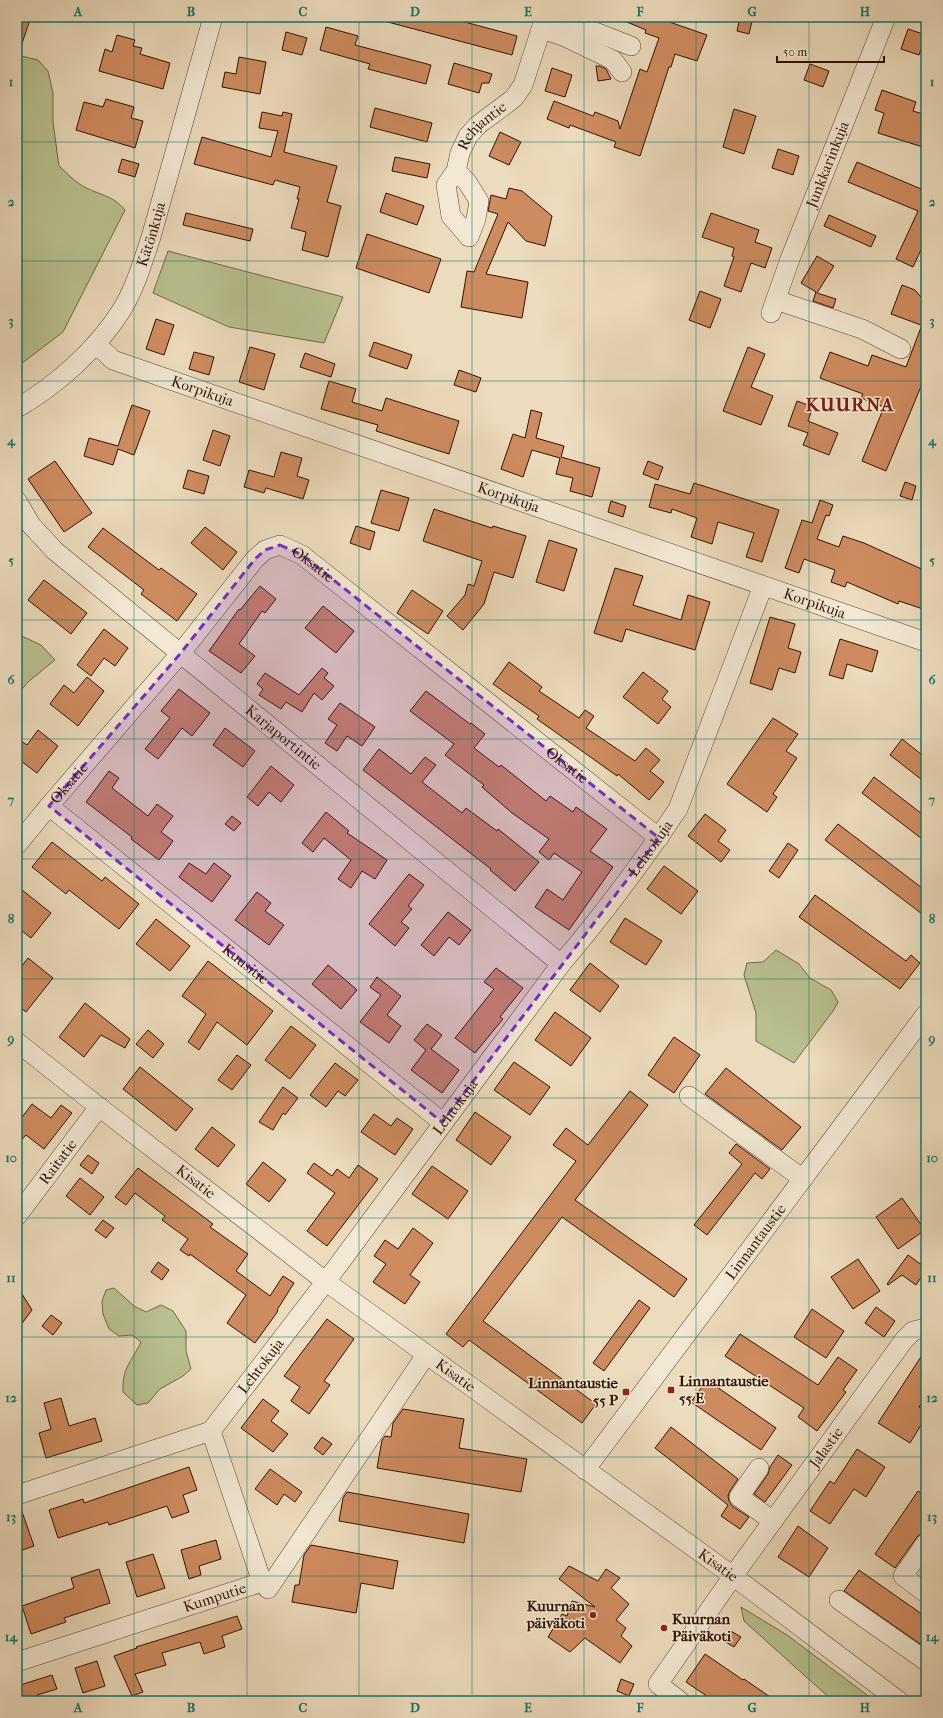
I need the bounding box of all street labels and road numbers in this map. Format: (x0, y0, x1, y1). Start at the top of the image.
street label: Rehjantie (454, 97, 511, 153)
street label: Junkkarinkuja (802, 118, 853, 211)
street label: Kätönkuja (133, 199, 170, 269)
street label: Korpikuja (169, 372, 237, 410)
street label: Korpikuja (475, 478, 543, 517)
street label: Oksatie (289, 543, 339, 587)
street label: Korpikuja (781, 584, 849, 623)
street label: Karjaportintie (242, 701, 326, 774)
street label: Oksatie (542, 743, 592, 788)
street label: Oksatie (46, 758, 92, 807)
street label: Lehtokuja (624, 816, 677, 880)
street label: Kuusitie (218, 940, 273, 988)
street label: Lehtokuja (429, 1075, 482, 1138)
street label: Raitatie (35, 1135, 81, 1188)
street label: Kisatie (173, 1161, 220, 1203)
street label: Linnantaustie (722, 1200, 790, 1283)
street label: Lehtokuja (234, 1334, 288, 1397)
street label: Kisatie (432, 1355, 480, 1396)
street label: Jalastie (805, 1423, 847, 1472)
street label: Kisatie (695, 1545, 742, 1586)
street label: Kumputie (181, 1579, 249, 1616)

